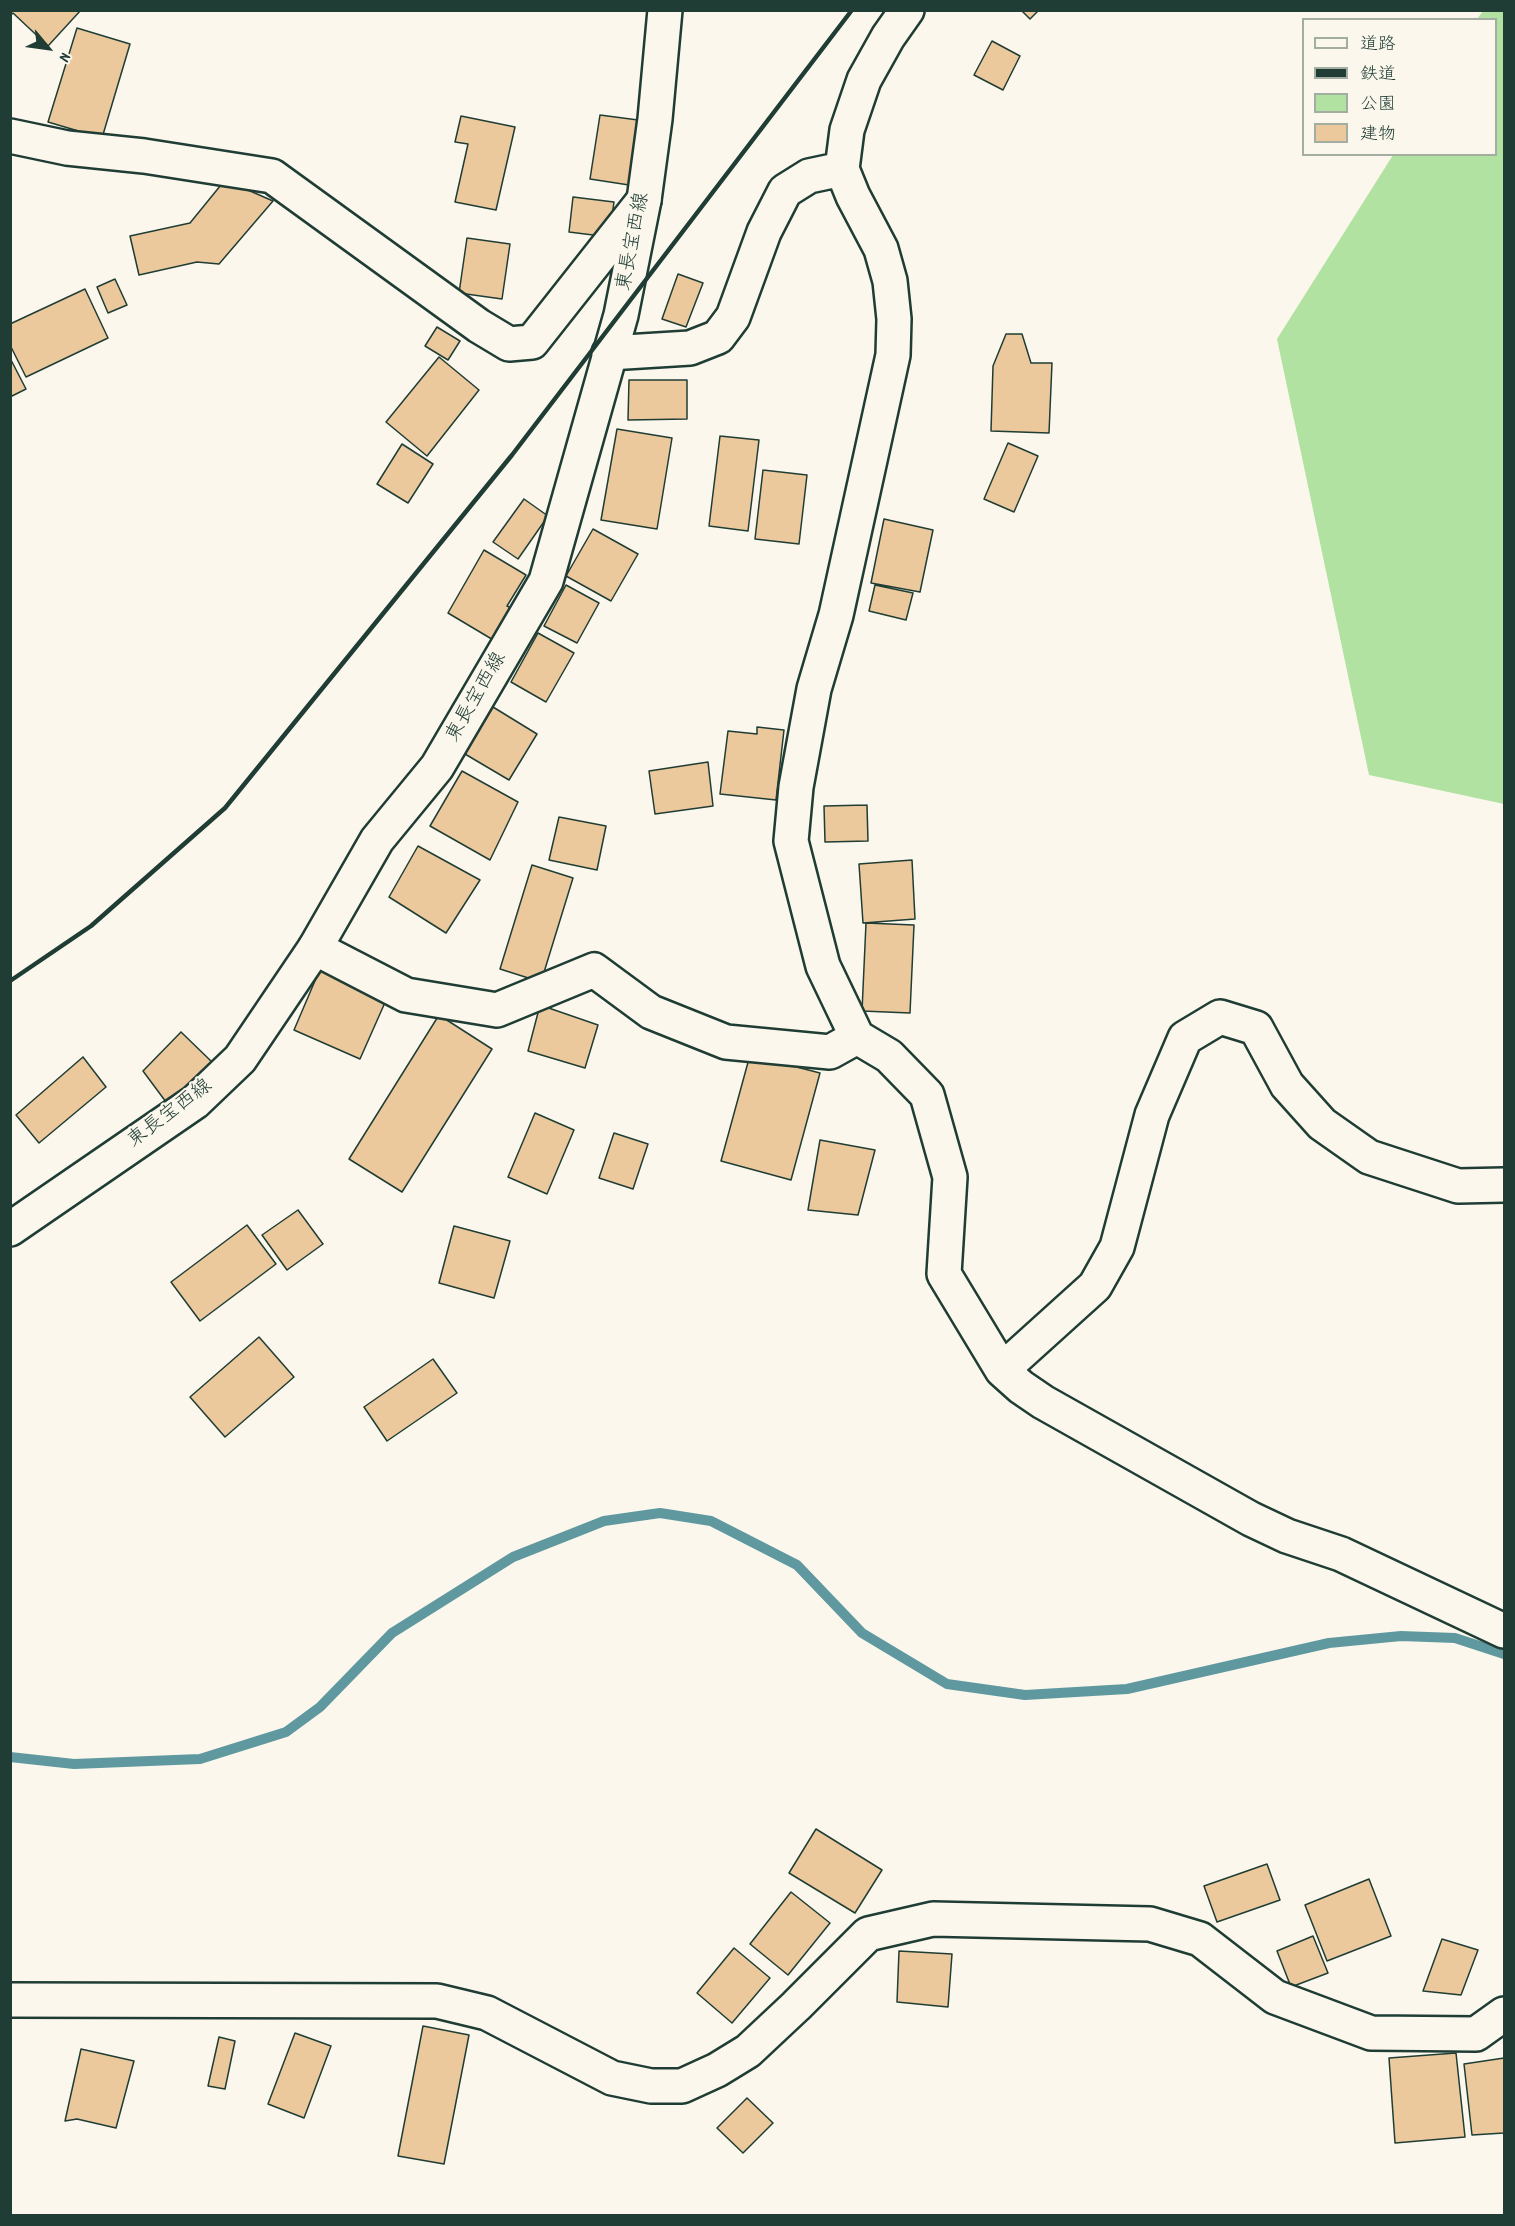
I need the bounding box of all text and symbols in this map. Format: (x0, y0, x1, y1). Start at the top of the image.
north arrow (18, 18, 78, 78)
legend (1302, 18, 1497, 156)
text: 道路 (1360, 33, 1396, 58)
text: N (52, 48, 76, 66)
text: 鉄道 (1360, 63, 1396, 88)
text: 公園 (1360, 93, 1396, 118)
text: 建物 (1360, 123, 1396, 148)
street label: 東長宝西線 (614, 191, 656, 293)
street label: 東長宝西線 (443, 649, 513, 747)
street label: 東長宝西線 (124, 1075, 218, 1155)

